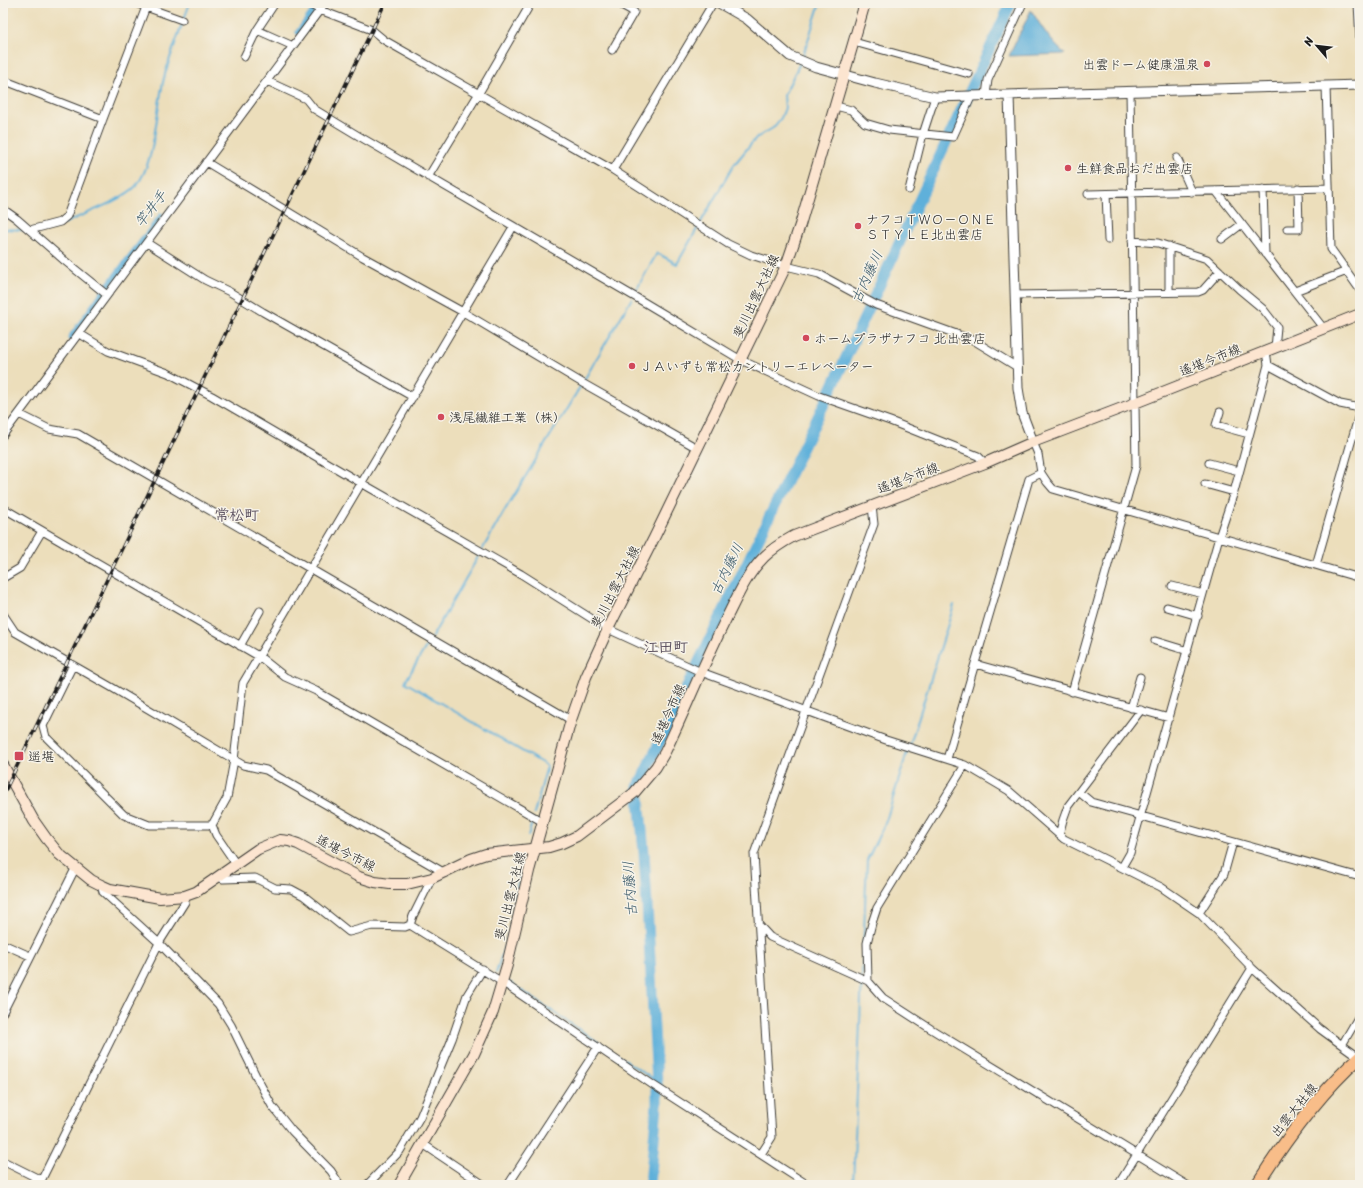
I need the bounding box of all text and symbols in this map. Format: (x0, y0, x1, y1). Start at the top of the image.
north arrow (1297, 26, 1337, 66)
text: N (1298, 33, 1319, 50)
place label: 出雲ドーム健康温泉 (1083, 53, 1199, 76)
marker: 出雲ドーム健康温泉 (1202, 59, 1212, 69)
place label: 生鮮食品おだ出雲店 (1076, 157, 1193, 180)
marker: 生鮮食品おだ出雲店 (1063, 163, 1073, 173)
water label: 竿井手 (128, 184, 174, 233)
place label: ナフコＴＷＯ－ＯＮＥ ＳＴＹＬＥ北出雲店 (866, 208, 996, 246)
marker: ナフコＴＷＯ－ＯＮＥ ＳＴＹＬＥ北出雲店 (853, 221, 863, 231)
water label: 古内藤川 (844, 246, 890, 308)
street label: 斐川出雲大社線 (726, 249, 786, 342)
place label: ホームプラザナフコ 北出雲店 (814, 327, 986, 350)
marker: ホームプラザナフコ 北出雲店 (801, 333, 811, 343)
street label: 遙堪今市線 (1176, 337, 1245, 383)
place label: ＪＡいずも常松カントリーエレベーター (640, 355, 874, 378)
marker: ＪＡいずも常松カントリーエレベーター (627, 361, 637, 371)
place label: 浅尾繊維工業（株） (449, 406, 566, 429)
marker: 浅尾繊維工業（株） (436, 412, 446, 422)
street label: 遙堪今市線 (874, 455, 943, 500)
district label: 常松町 (214, 502, 260, 528)
water label: 古内藤川 (703, 538, 751, 600)
street label: 斐川出雲大社線 (584, 540, 646, 633)
district label: 江田町 (643, 634, 689, 660)
street label: 遙堪今市線 (644, 679, 692, 748)
place label: 遥堪 (28, 745, 54, 768)
marker: 遥堪 (13, 750, 25, 762)
street label: 遙堪今市線 (312, 828, 381, 878)
street label: 斐川出雲大社線 (488, 848, 532, 943)
water label: 古内藤川 (616, 860, 644, 918)
street label: 出雲大社線 (1265, 1077, 1324, 1143)

